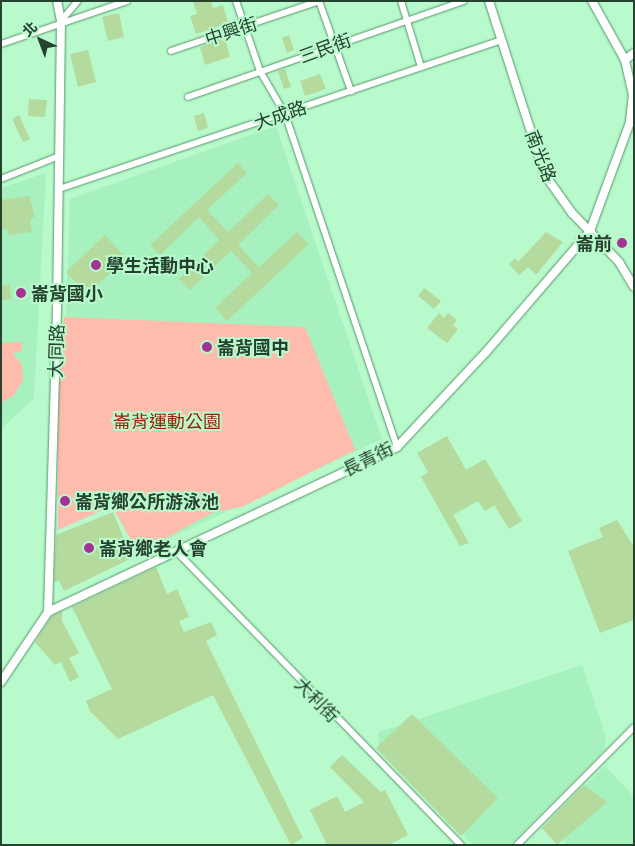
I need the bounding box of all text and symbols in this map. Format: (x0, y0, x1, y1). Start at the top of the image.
street label: 中興街 (202, 12, 260, 50)
north arrow (15, 15, 65, 65)
text: 北 (19, 18, 40, 40)
street label: 三民街 (296, 29, 354, 67)
street label: 大成路 (251, 96, 309, 134)
street label: 南光路 (521, 127, 561, 185)
place label: 崙前 (576, 232, 612, 254)
marker: 崙前 (616, 237, 628, 249)
place label: 學生活動中心 (106, 254, 214, 276)
marker: 學生活動中心 (90, 259, 102, 271)
place label: 崙背國小 (31, 282, 103, 304)
marker: 崙背國小 (15, 287, 27, 299)
street label: 大同路 (44, 324, 68, 378)
place label: 崙背國中 (217, 336, 289, 358)
marker: 崙背國中 (201, 341, 213, 353)
park label: 崙背運動公園 (113, 410, 221, 432)
street label: 長青街 (339, 437, 397, 481)
place label: 崙背鄉公所游泳池 (75, 490, 219, 512)
marker: 崙背鄉公所游泳池 (59, 495, 71, 507)
place label: 崙背鄉老人會 (99, 537, 207, 559)
marker: 崙背鄉老人會 (83, 542, 95, 554)
street label: 大利街 (290, 673, 344, 727)

